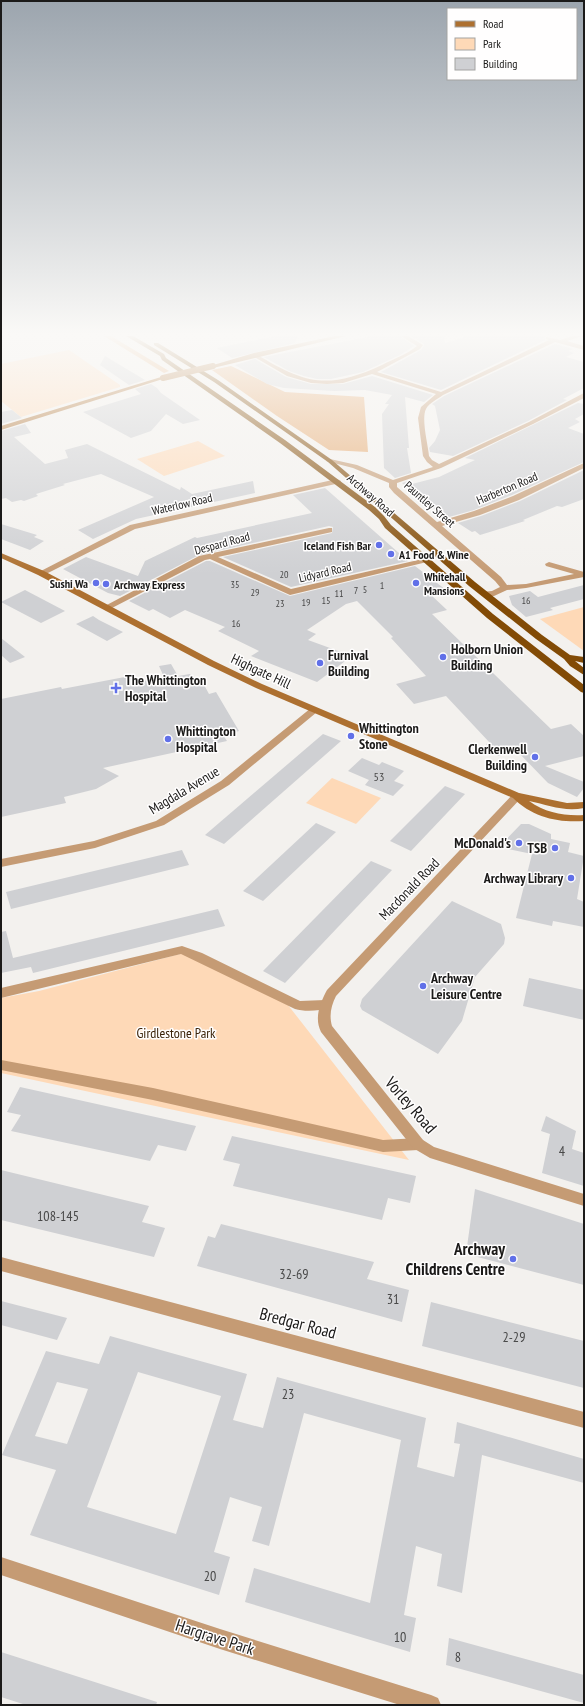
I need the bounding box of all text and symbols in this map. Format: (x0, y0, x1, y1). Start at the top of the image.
legend (447, 8, 577, 80)
text: Road (483, 16, 503, 31)
text: Park (483, 36, 501, 51)
text: Building (483, 56, 518, 71)
street label: Harberton Road (474, 468, 540, 508)
street label: Archway Road (344, 470, 398, 520)
street label: Pauntley Street (401, 478, 459, 531)
street label: Waterlow Road (150, 490, 214, 518)
street label: Despard Road (193, 528, 251, 558)
place label: Iceland Fish Bar (304, 538, 371, 553)
marker: Iceland Fish Bar (374, 540, 384, 550)
place label: A1 Food & Wine (398, 547, 469, 562)
marker: A1 Food & Wine (386, 549, 396, 559)
street label: Lidyard Road (297, 559, 353, 585)
house number: 20 (280, 568, 289, 581)
place label: Whitehall Mansions (423, 569, 466, 598)
place label: Sushi Wa (50, 576, 88, 591)
place label: Archway Express (113, 577, 185, 592)
marker: Sushi Wa (91, 578, 101, 588)
house number: 35 (231, 578, 240, 591)
marker: Whitehall Mansions (411, 578, 421, 588)
marker: Archway Express (101, 579, 111, 589)
house number: 1 (380, 579, 384, 592)
house number: 5 (363, 583, 367, 596)
house number: 7 (354, 584, 358, 597)
house number: 29 (251, 586, 260, 599)
house number: 11 (335, 587, 344, 600)
house number: 15 (322, 594, 331, 607)
house number: 16 (522, 594, 531, 607)
house number: 19 (302, 596, 311, 609)
house number: 23 (276, 597, 285, 610)
house number: 16 (232, 617, 241, 630)
place label: Holborn Union Building (451, 640, 523, 674)
place label: Furnival Building (328, 646, 370, 680)
street label: Highgate Hill (228, 649, 294, 693)
marker: Holborn Union Building (438, 652, 448, 662)
marker: Furnival Building (315, 658, 325, 668)
place label: The Whittington Hospital (125, 671, 206, 705)
marker: The Whittington Hospital (110, 682, 122, 694)
place label: Whittington Stone (358, 719, 419, 753)
place label: Whittington Hospital (175, 722, 236, 756)
marker: Whittington Stone (346, 731, 356, 741)
marker: Whittington Hospital (163, 734, 173, 744)
place label: Clerkenwell Building (468, 740, 528, 774)
marker: Clerkenwell Building (530, 752, 540, 762)
street label: Magdala Avenue (145, 762, 223, 818)
house number: 53 (374, 769, 384, 784)
place label: McDonald's (454, 834, 511, 852)
marker: McDonald's (514, 838, 524, 848)
place label: TSB (527, 839, 547, 857)
marker: TSB (550, 843, 560, 853)
street label: Macdonald Road (375, 854, 443, 924)
place label: Archway Library (483, 869, 563, 887)
marker: Archway Library (566, 873, 576, 883)
place label: Archway Leisure Centre (430, 969, 502, 1003)
marker: Archway Leisure Centre (418, 981, 428, 991)
park label: Girdlestone Park (136, 1024, 216, 1042)
street label: Vorley Road (380, 1071, 442, 1138)
house number: 4 (559, 1142, 566, 1160)
house number: 108-145 (37, 1207, 79, 1225)
place label: Archway Childrens Centre (406, 1238, 505, 1280)
marker: Archway Childrens Centre (508, 1254, 518, 1264)
house number: 32-69 (279, 1265, 309, 1283)
house number: 31 (387, 1290, 399, 1308)
street label: Bredgar Road (257, 1302, 339, 1344)
house number: 2-29 (503, 1328, 525, 1346)
house number: 23 (282, 1385, 294, 1403)
house number: 20 (204, 1567, 216, 1585)
street label: Hargrave Park (173, 1614, 258, 1660)
house number: 10 (394, 1628, 406, 1646)
house number: 8 (455, 1648, 461, 1666)

